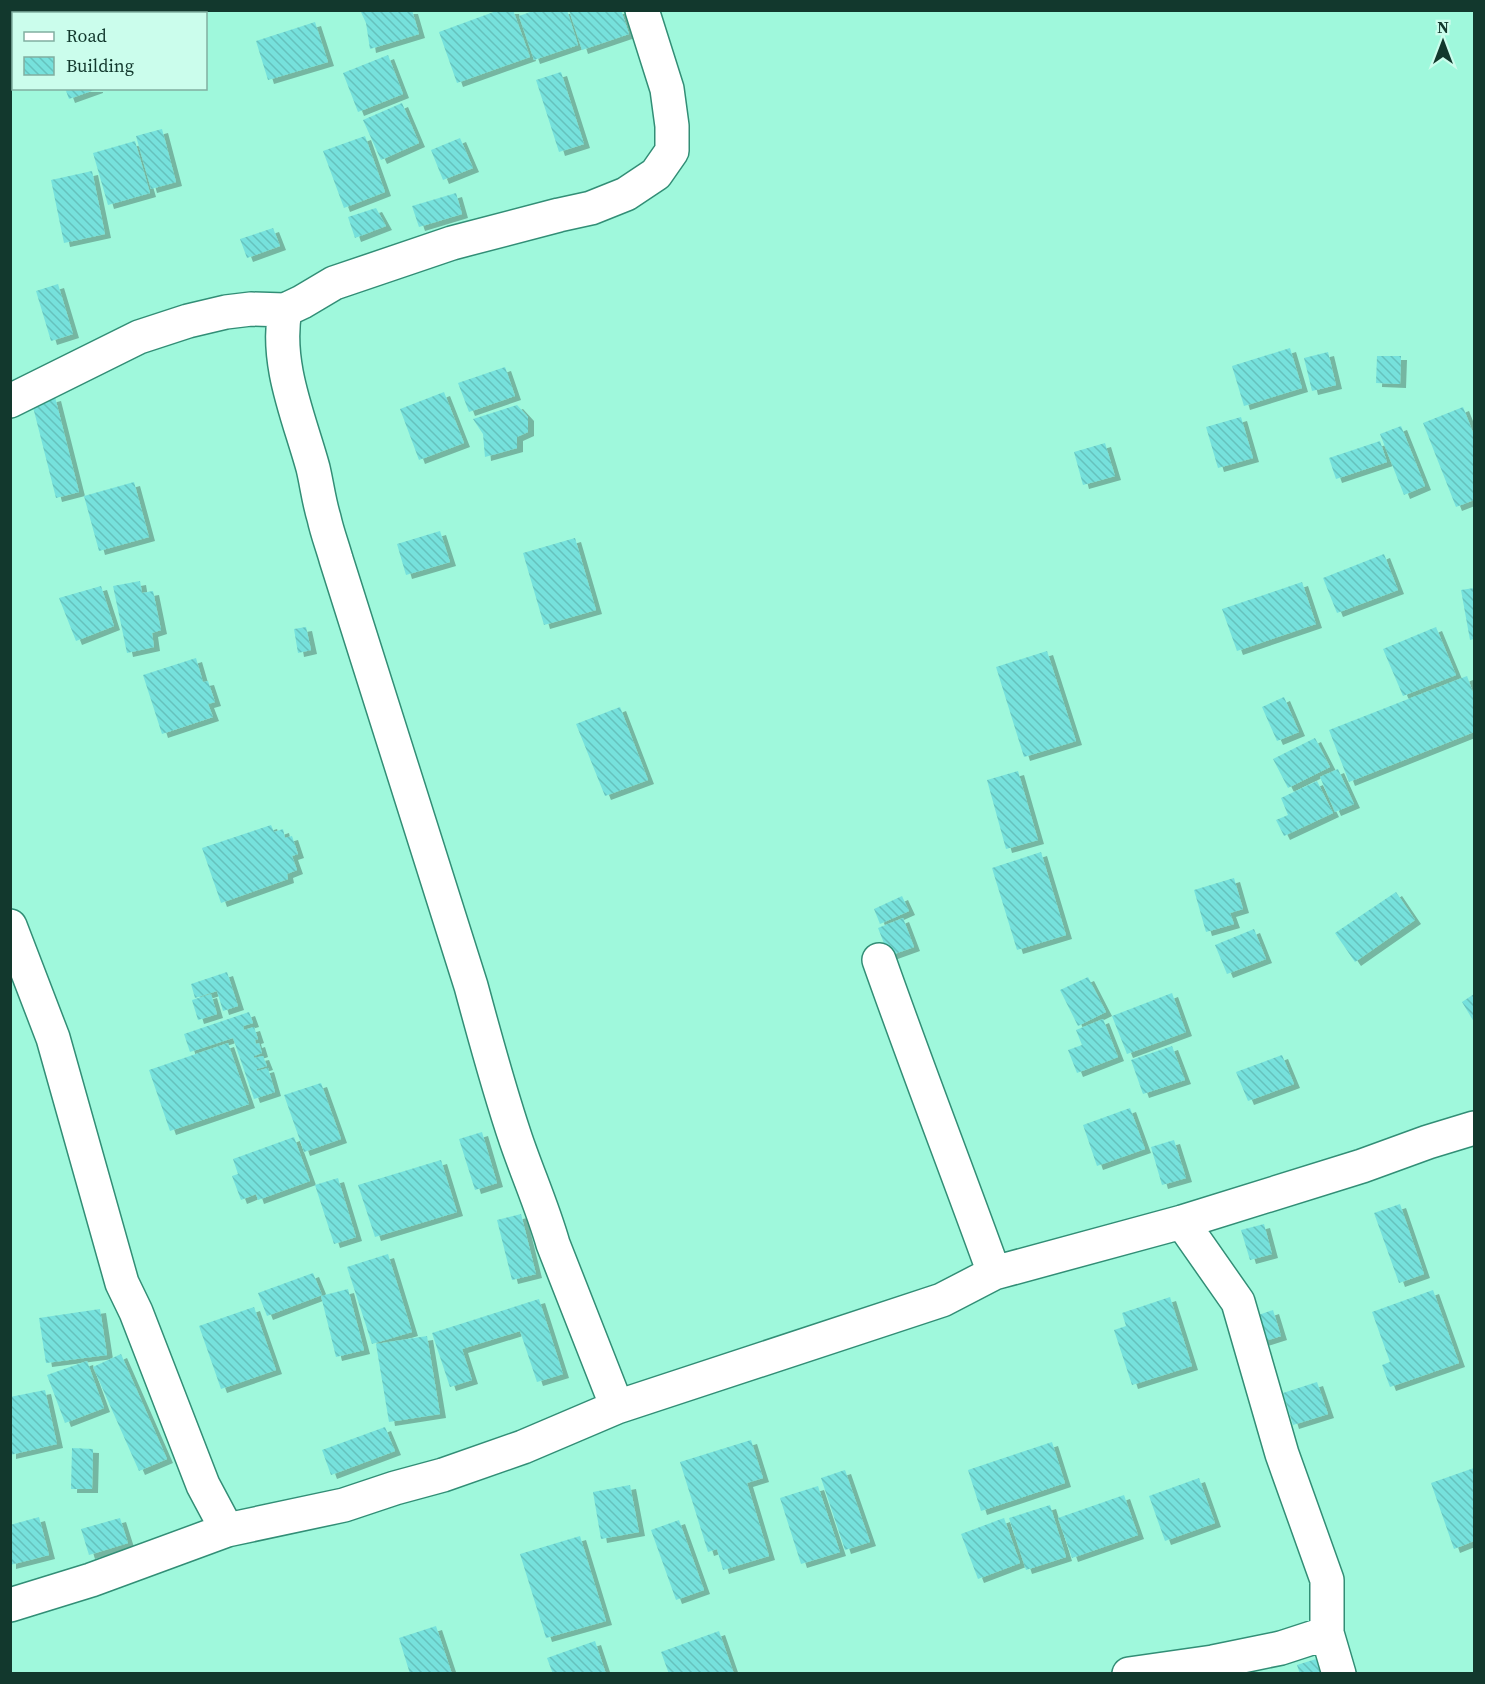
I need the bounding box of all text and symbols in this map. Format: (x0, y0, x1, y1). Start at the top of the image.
legend (12, 12, 207, 90)
north arrow (1413, 12, 1473, 72)
text: N (1437, 16, 1449, 38)
text: Road (66, 23, 107, 48)
text: Building (66, 53, 134, 78)

